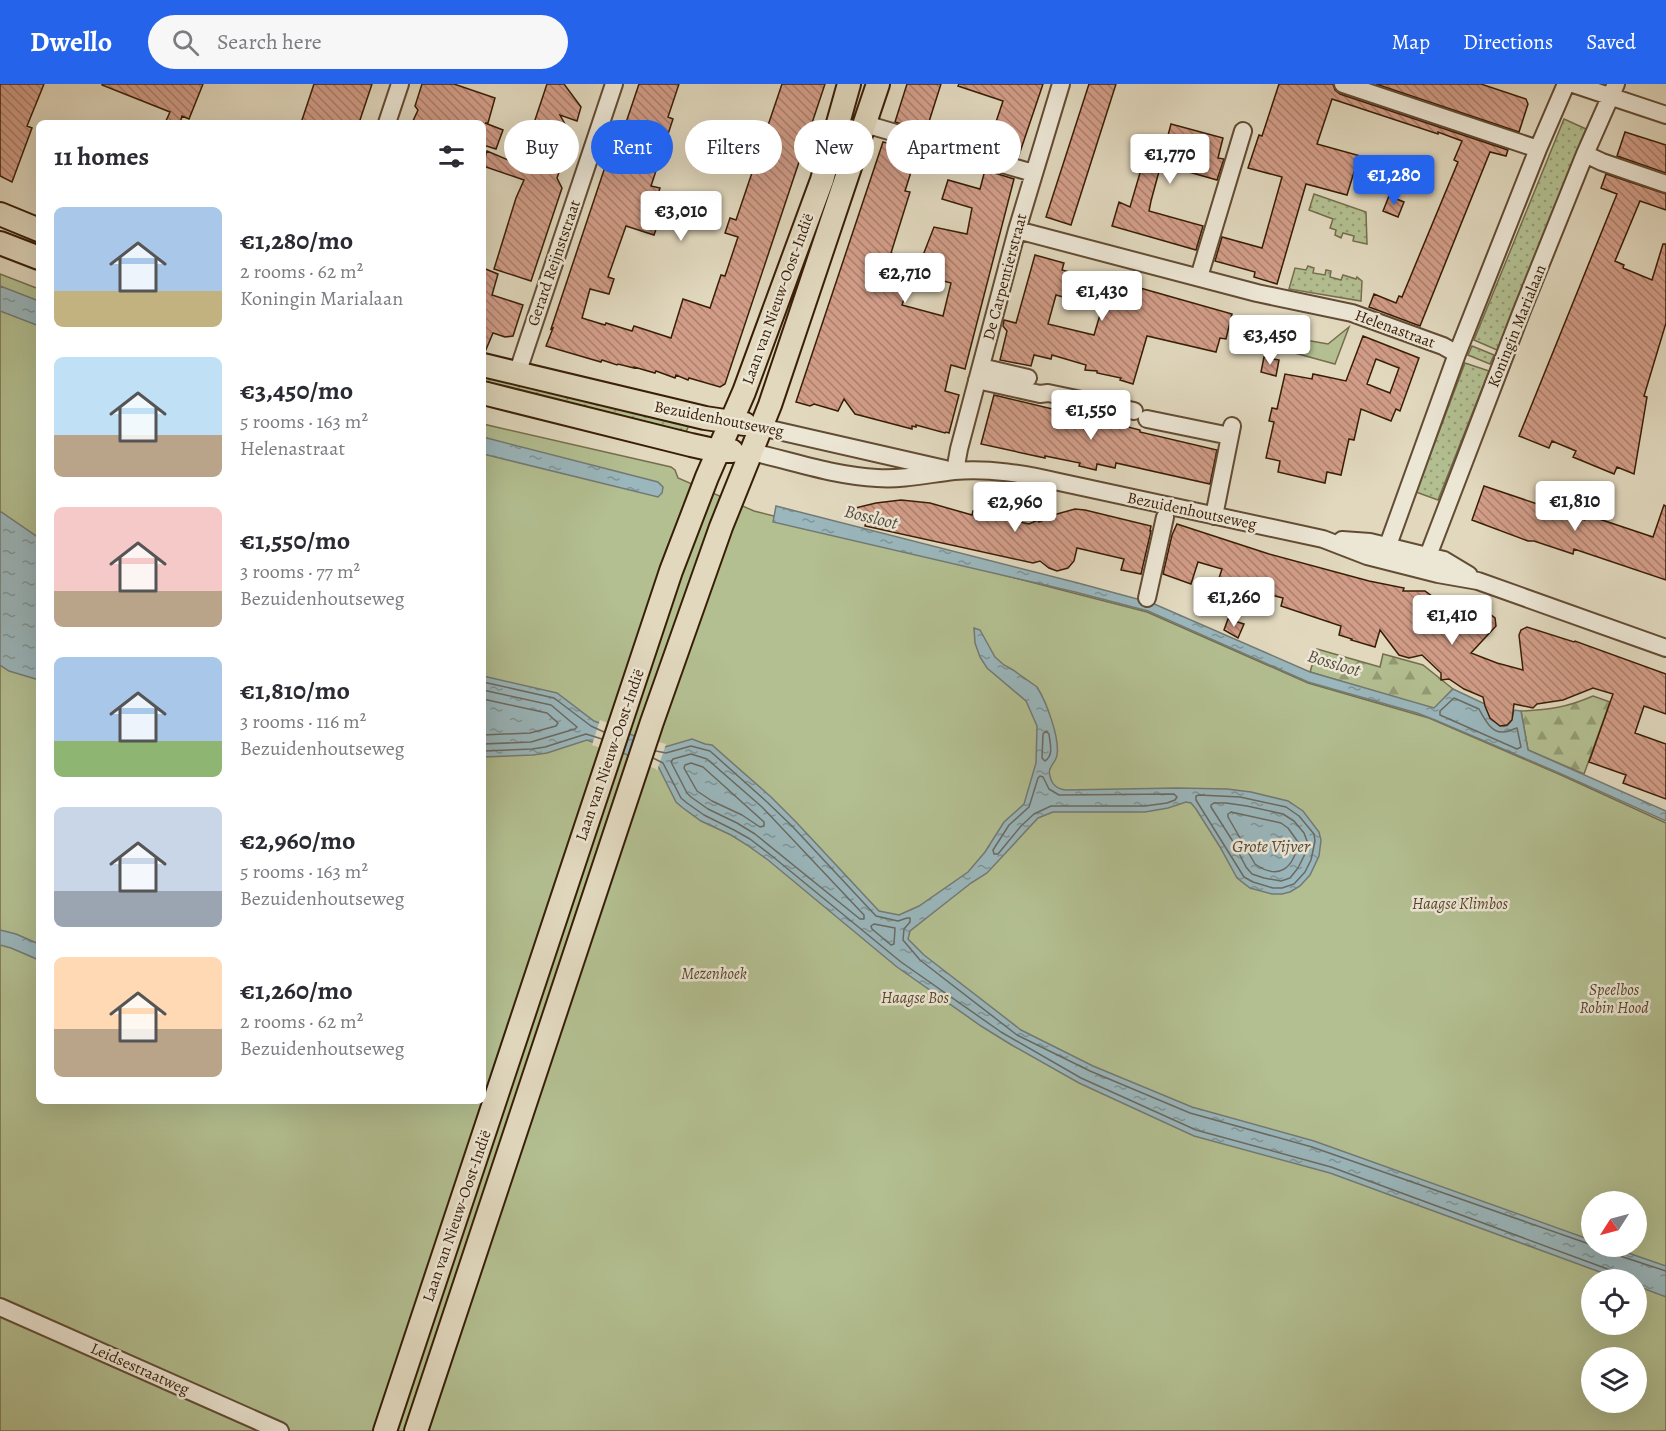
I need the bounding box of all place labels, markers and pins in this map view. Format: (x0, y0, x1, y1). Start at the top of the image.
pin: €1,770 (1121, 134, 1219, 185)
pin: €1,280 (1345, 155, 1443, 206)
pin: €3,010 (632, 191, 730, 242)
pin: €2,710 (856, 253, 954, 304)
pin: €1,430 (1053, 271, 1151, 322)
pin: €3,450 (1221, 315, 1319, 366)
pin: €1,550 (1042, 390, 1140, 441)
pin: €1,810 (1526, 481, 1624, 532)
pin: €2,960 (966, 482, 1064, 533)
pin: €1,260 (1185, 577, 1283, 628)
pin: €1,410 (1403, 595, 1501, 646)

